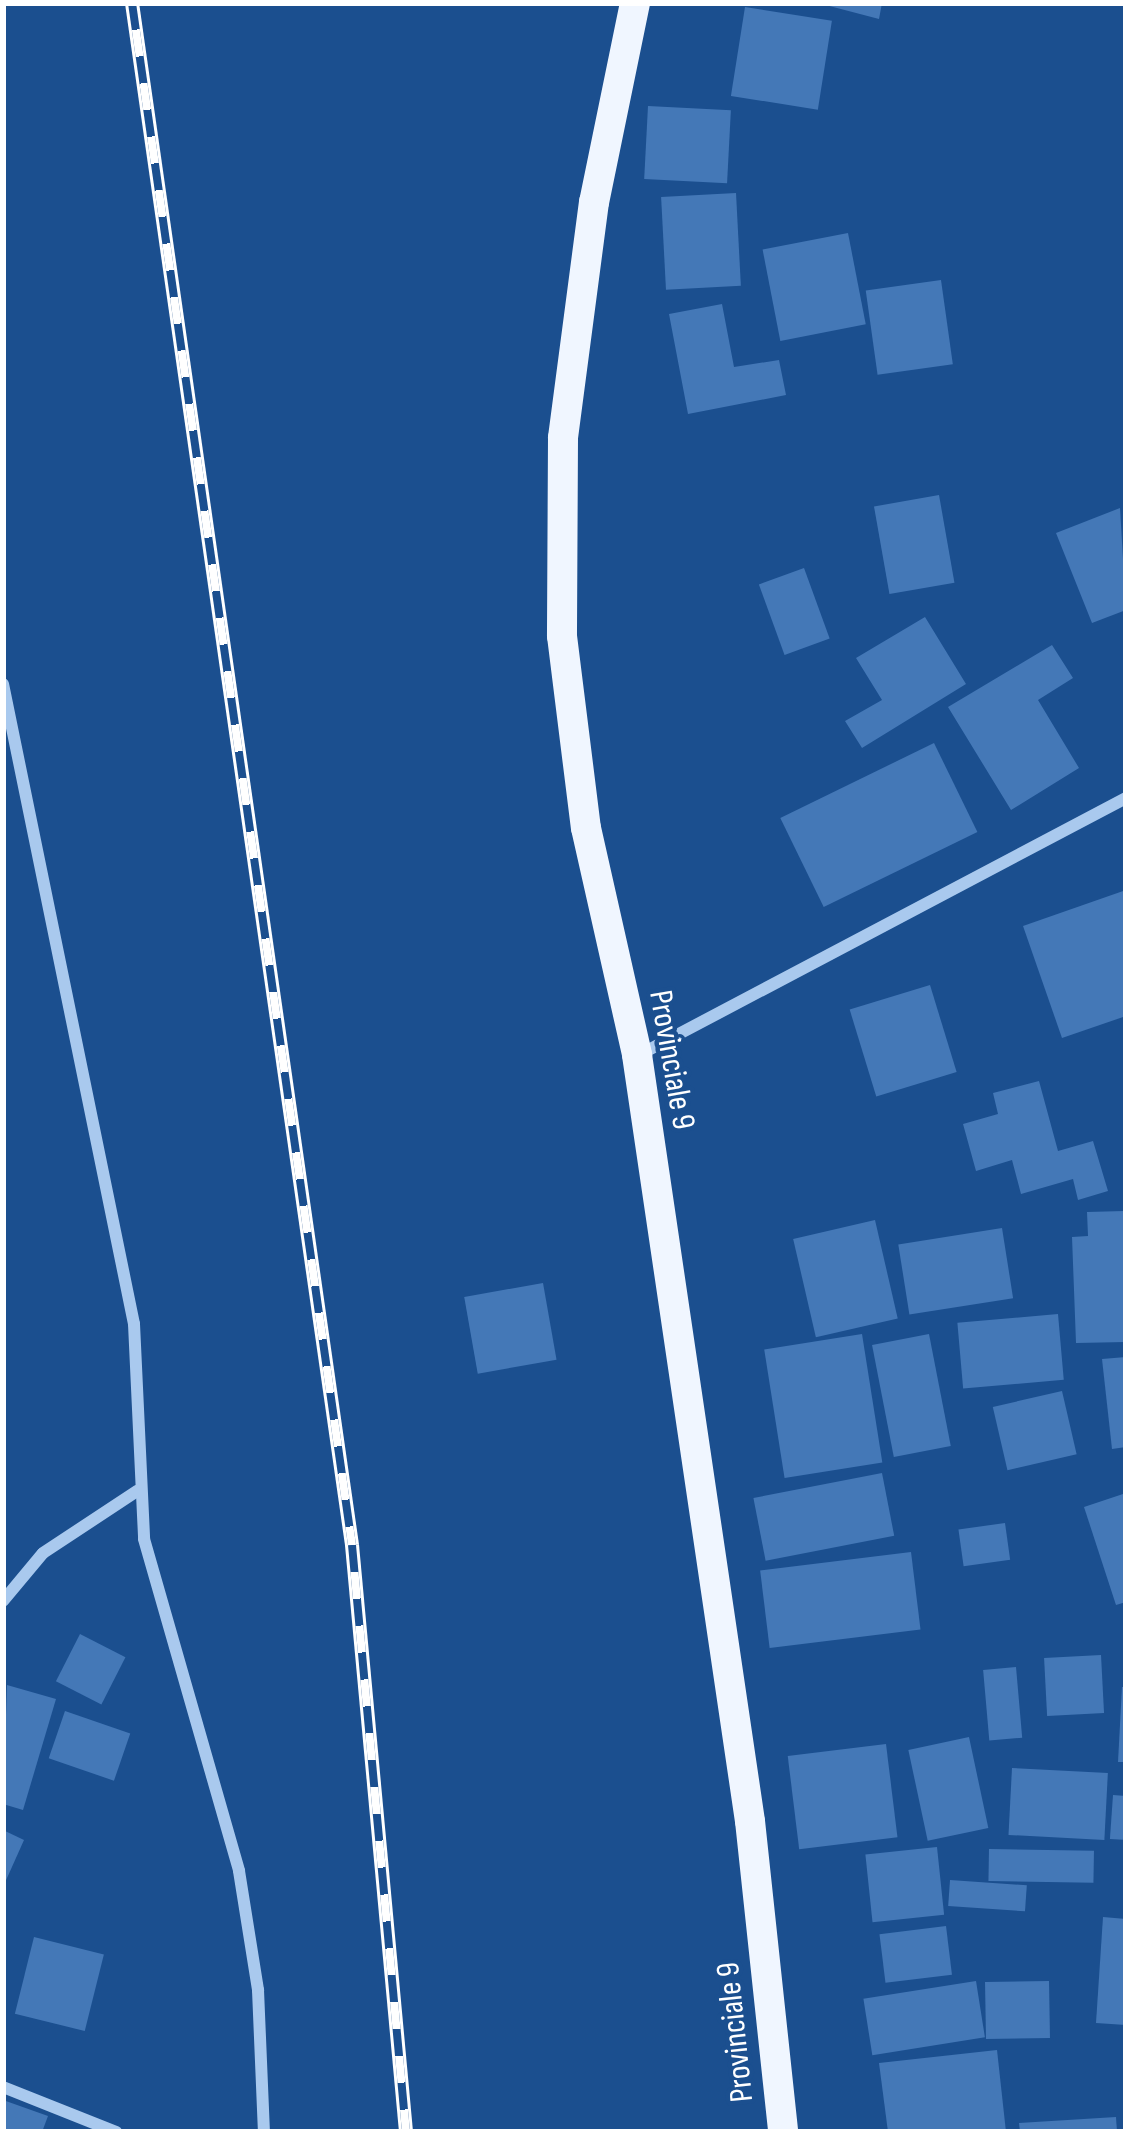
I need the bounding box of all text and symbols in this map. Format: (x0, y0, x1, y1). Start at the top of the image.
street label: Provinciale 9 (639, 987, 703, 1133)
street label: Provinciale 9 (709, 1960, 763, 2104)

